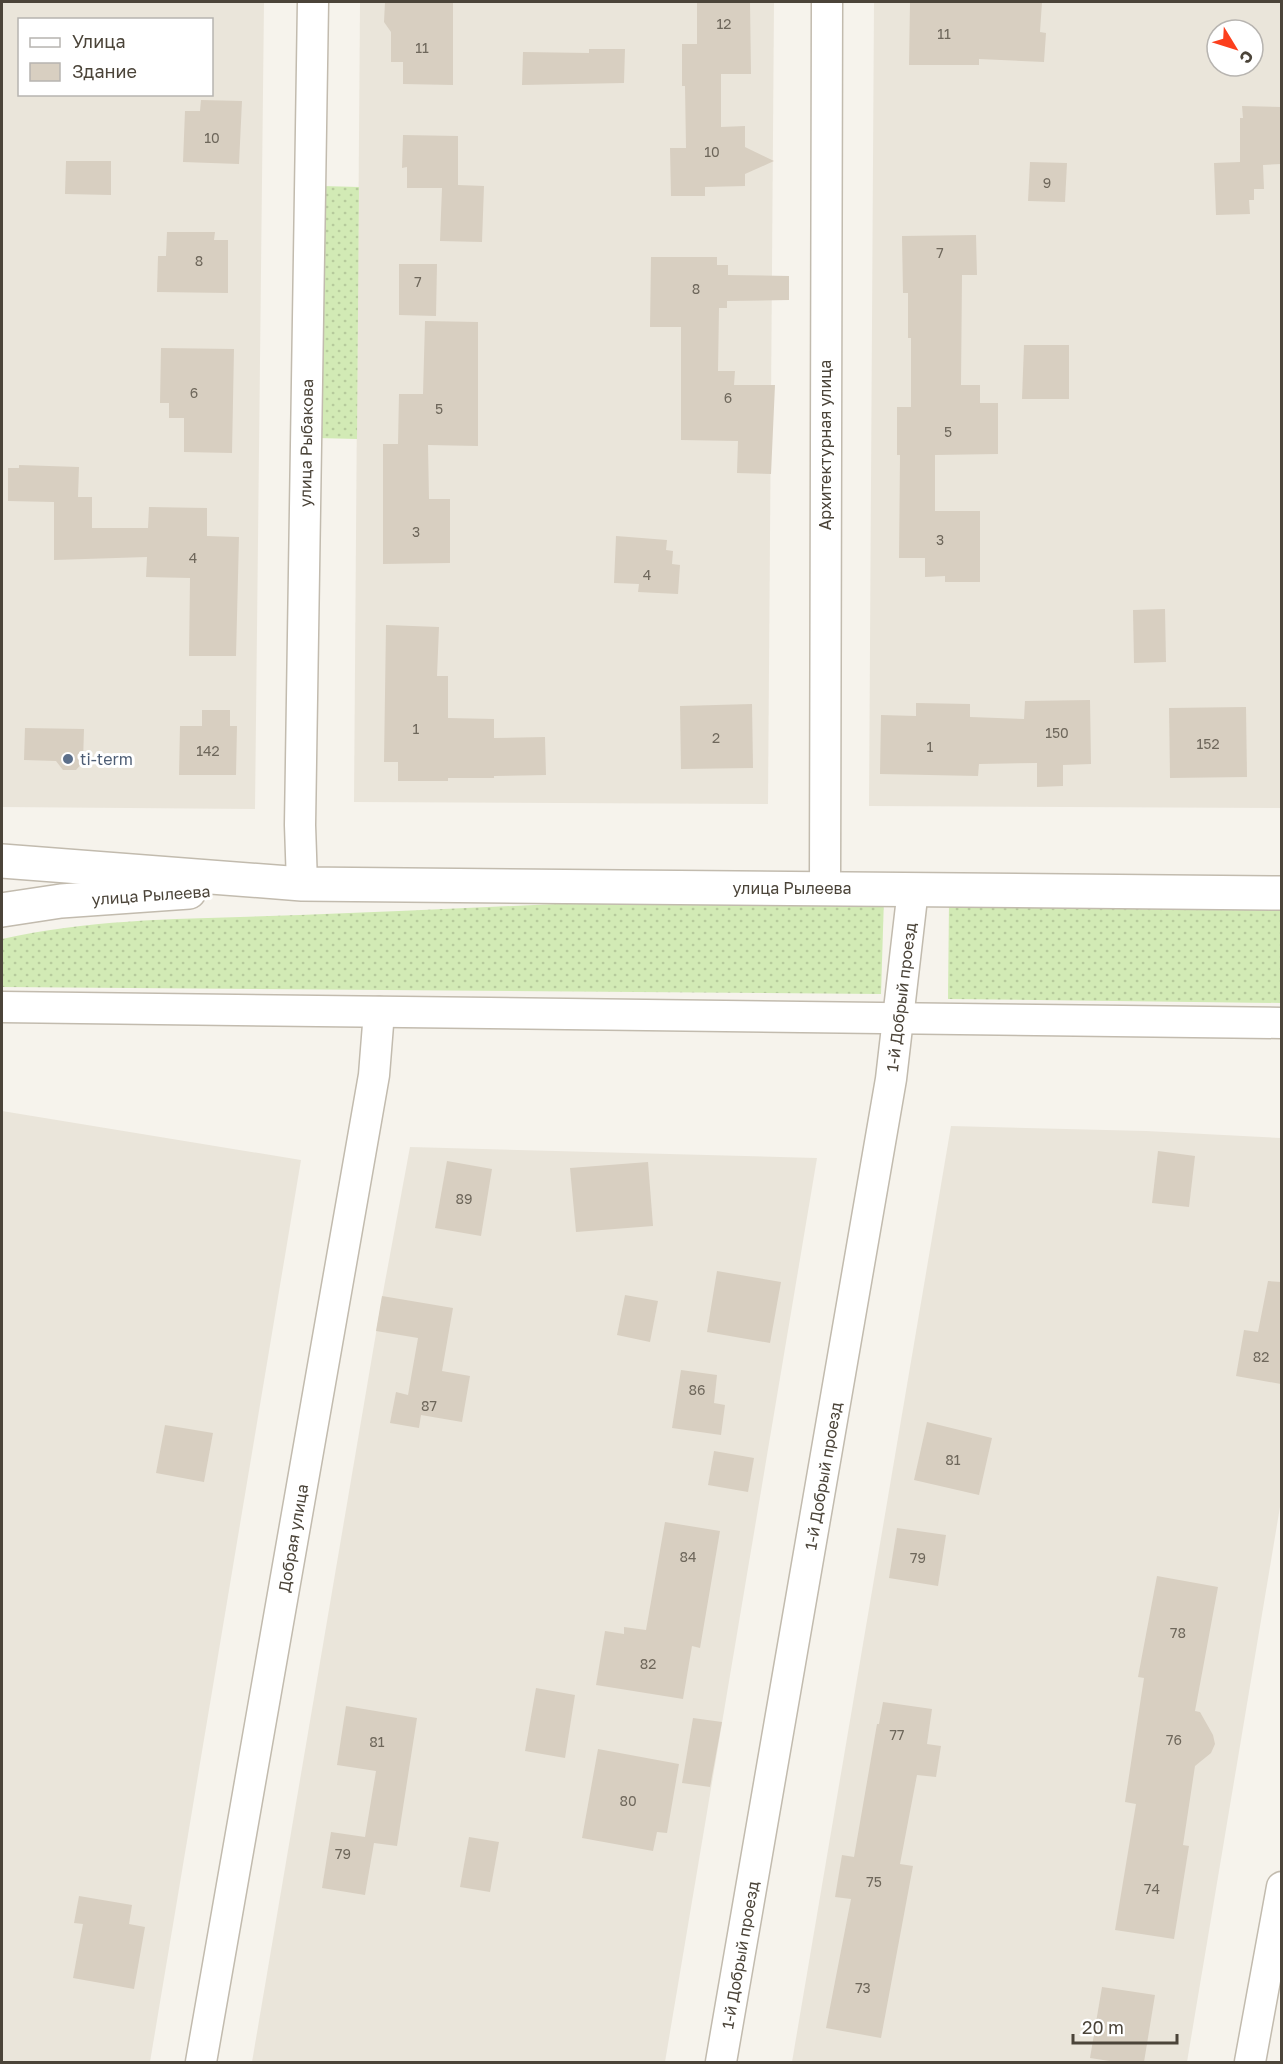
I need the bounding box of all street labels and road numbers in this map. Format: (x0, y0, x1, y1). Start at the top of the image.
street label: Архитектурная улица (815, 360, 835, 530)
street label: улица Рыбакова (295, 379, 317, 507)
street label: улица Рылеева (732, 878, 852, 898)
street label: улица Рылеева (91, 881, 211, 909)
street label: 1-й Добрый проезд (882, 921, 920, 1073)
street label: 1-й Добрый проезд (800, 1400, 846, 1552)
street label: Добрая улица (274, 1482, 312, 1594)
street label: 1-й Добрый проезд (717, 1879, 763, 2031)

